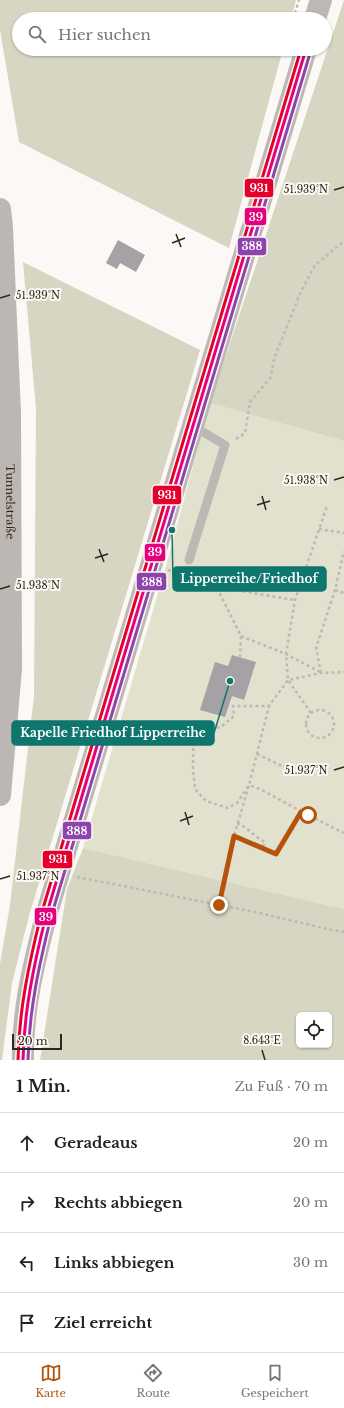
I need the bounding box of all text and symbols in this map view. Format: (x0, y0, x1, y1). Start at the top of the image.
search box (12, 12, 332, 56)
icon: search (26, 23, 48, 45)
text: Hier suchen (58, 25, 151, 44)
line badge: 931 (244, 178, 274, 198)
text: 931 (249, 181, 269, 195)
text: 51.939°N (284, 183, 328, 196)
line badge: 39 (244, 207, 267, 226)
text: 39 (249, 210, 263, 224)
line badge: 388 (237, 237, 267, 256)
text: 388 (242, 239, 262, 253)
text: 51.939°N (16, 289, 60, 302)
street label: Tunnelstraße (3, 464, 17, 539)
text: 51.938°N (284, 474, 328, 487)
line badge: 931 (152, 485, 182, 505)
text: 931 (157, 488, 177, 502)
line badge: 39 (144, 543, 166, 562)
text: 39 (148, 545, 162, 559)
callout: Lipperreihe/Friedhof (173, 567, 326, 591)
text: Lipperreihe/Friedhof (180, 571, 319, 586)
line badge: 388 (136, 572, 167, 591)
text: 388 (142, 575, 162, 589)
text: 51.938°N (16, 579, 60, 592)
callout: Kapelle Friedhof Lipperreihe (12, 721, 214, 745)
text: Kapelle Friedhof Lipperreihe (20, 725, 206, 740)
text: 51.937°N (285, 764, 327, 777)
route start (299, 806, 317, 824)
line badge: 388 (62, 821, 92, 840)
text: 388 (67, 824, 87, 838)
line badge: 931 (42, 850, 73, 869)
text: 931 (48, 852, 68, 866)
text: 51.937°N (17, 870, 59, 883)
route end (210, 896, 228, 914)
line badge: 39 (34, 907, 57, 926)
text: 39 (39, 910, 53, 924)
map controls (296, 1012, 332, 1048)
button: locate (296, 1012, 332, 1048)
scale bar (12, 1032, 62, 1051)
text: 20 m (18, 1034, 48, 1048)
text: 8.643°E (243, 1034, 281, 1047)
text: 1 Min. (16, 1076, 70, 1097)
text: Zu Fuß · 70 m (235, 1078, 328, 1095)
icon: ahead (16, 1132, 38, 1154)
text: Geradeaus (54, 1133, 137, 1152)
text: 20 m (293, 1134, 328, 1151)
icon: right (16, 1192, 38, 1214)
text: Rechts abbiegen (54, 1193, 183, 1212)
text: 20 m (293, 1194, 328, 1211)
icon: left (16, 1252, 38, 1274)
text: Links abbiegen (54, 1253, 174, 1272)
text: 30 m (293, 1254, 328, 1271)
icon: arrive (16, 1312, 38, 1334)
text: Ziel erreicht (54, 1313, 152, 1332)
tab: Karte (35, 1362, 66, 1400)
tab: Route (137, 1362, 170, 1400)
tab: Gespeichert (241, 1362, 309, 1400)

